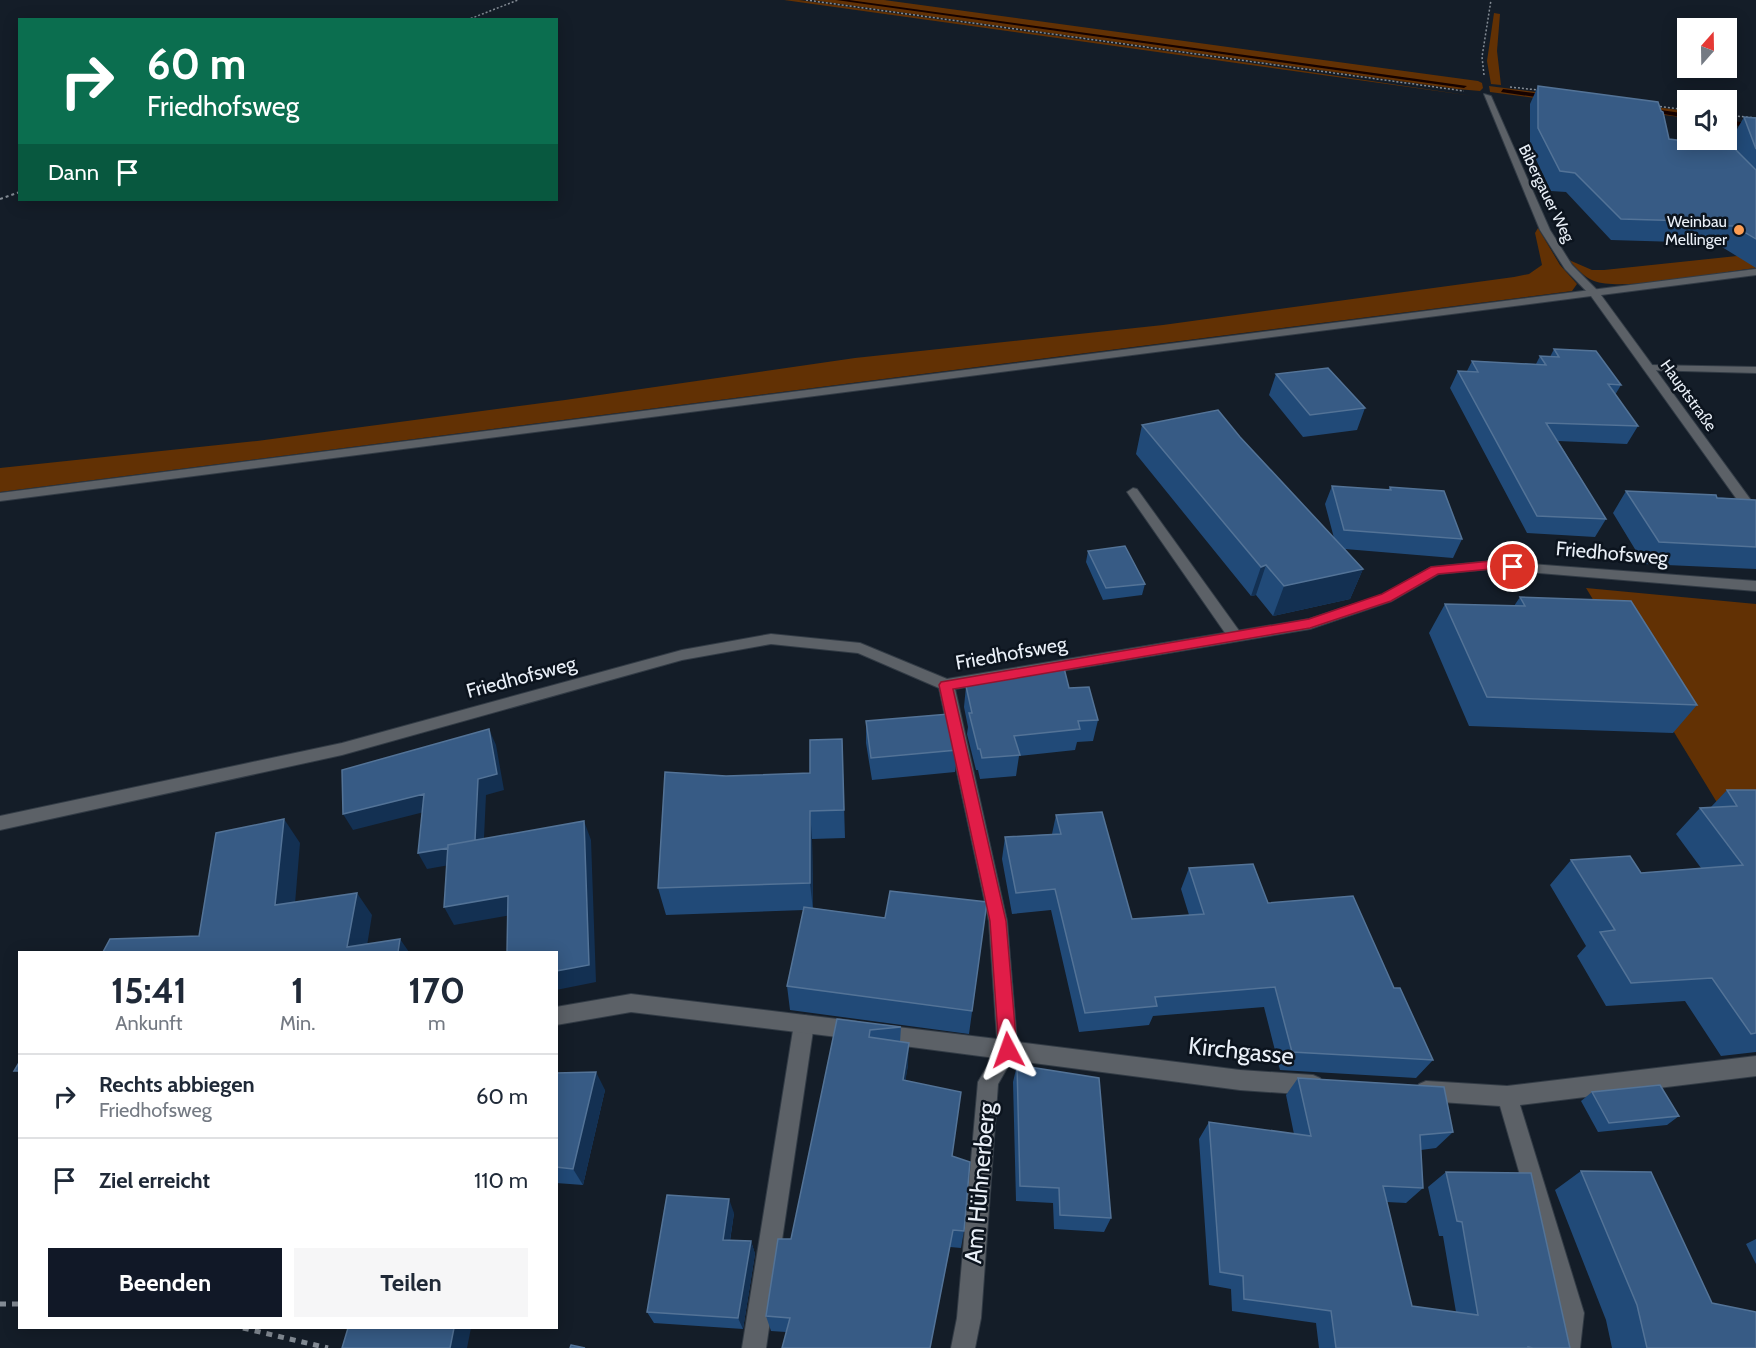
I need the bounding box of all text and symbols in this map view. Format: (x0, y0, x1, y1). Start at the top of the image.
north arrow (1677, 18, 1737, 78)
map controls (1677, 18, 1737, 150)
text: 60 m (147, 38, 246, 90)
icon: right (48, 42, 126, 120)
text: Friedhofsweg (147, 90, 299, 123)
button: sound (1677, 90, 1737, 150)
street label: Bibergauer Weg (1515, 141, 1579, 246)
icon: arrive (111, 156, 144, 189)
text: Dann (48, 159, 99, 186)
place label: Weinbau Mellinger (1665, 212, 1728, 249)
marker: Weinbau Mellinger (1732, 223, 1746, 237)
street label: Hauptstraße (1656, 356, 1721, 435)
street label: Friedhofsweg (1555, 536, 1670, 570)
pin (1487, 541, 1538, 592)
icon: arrive (1496, 550, 1529, 583)
street label: Friedhofsweg (953, 631, 1070, 675)
street label: Friedhofsweg (463, 651, 580, 703)
text: 15:41 (111, 968, 187, 1012)
text: 1 (291, 968, 304, 1012)
text: 170 (408, 968, 465, 1012)
text: Ankunft (115, 1011, 183, 1035)
text: Min. (280, 1011, 315, 1035)
text: m (428, 1011, 445, 1035)
position arrow (976, 1018, 1040, 1082)
street label: Kirchgasse (1187, 1031, 1295, 1070)
text: Rechts abbiegen (99, 1071, 255, 1098)
icon: right (48, 1080, 81, 1113)
text: 60 m (476, 1083, 528, 1110)
text: Friedhofsweg (99, 1098, 212, 1122)
street label: Am Hühnerberg (958, 1100, 1001, 1265)
icon: arrive (48, 1164, 81, 1197)
text: Ziel erreicht (99, 1167, 210, 1194)
text: 110 m (474, 1167, 528, 1194)
button: Beenden (48, 1248, 282, 1317)
button: Teilen (294, 1248, 528, 1317)

